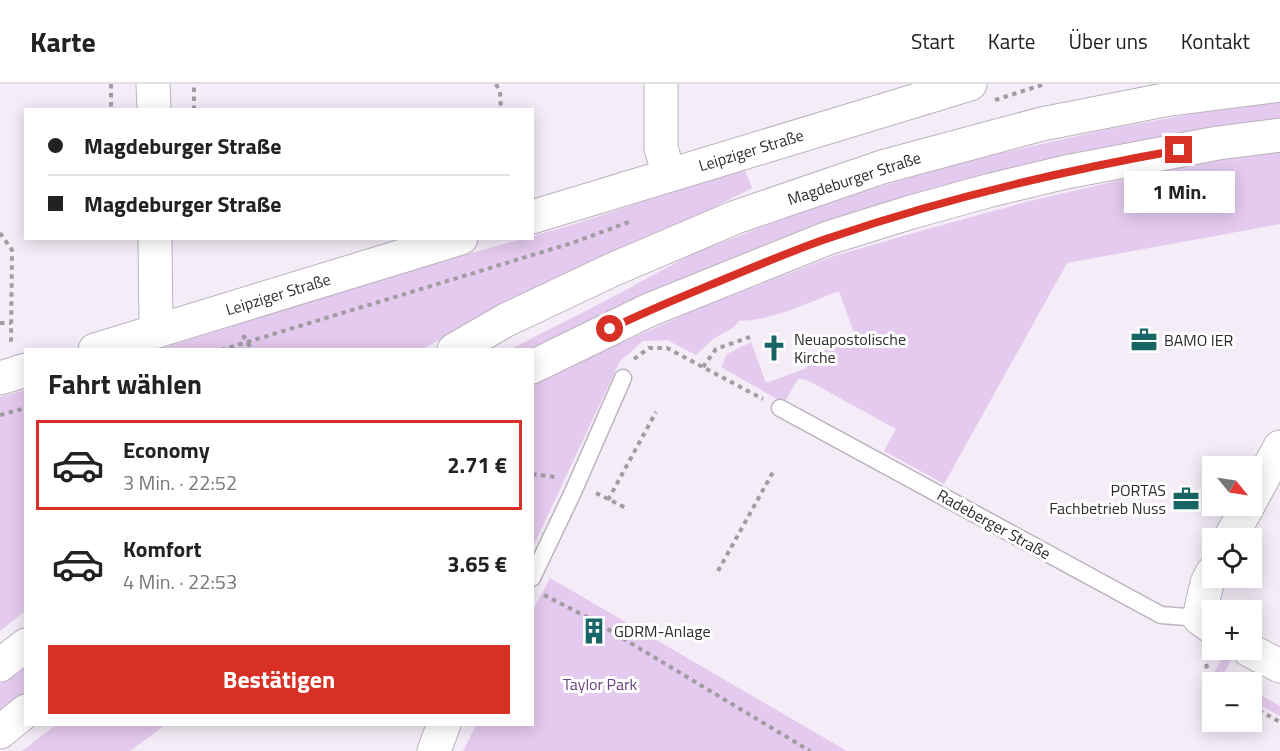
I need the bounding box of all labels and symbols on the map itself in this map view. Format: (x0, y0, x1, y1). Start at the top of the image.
street label: Leipziger Straße (696, 123, 806, 177)
route end (1165, 136, 1192, 163)
street label: Magdeburger Straße (784, 145, 924, 211)
callout: 1 Min. (1124, 171, 1234, 213)
street label: Leipziger Straße (223, 267, 333, 321)
route start (596, 315, 623, 342)
office icon: BAMO IER (1129, 325, 1159, 355)
place label: Neuapostolische Kirche (794, 327, 906, 369)
place label: BAMO IER (1164, 328, 1234, 352)
church icon: Neuapostolische Kirche (759, 333, 789, 363)
north arrow (1202, 456, 1262, 516)
place label: PORTAS Fachbetrieb Nuss (1049, 478, 1166, 520)
street label: Radeberger Straße (933, 483, 1055, 565)
office icon: PORTAS Fachbetrieb Nuss (1171, 484, 1201, 514)
building icon: GDRM-Anlage (579, 616, 609, 646)
place label: GDRM-Anlage (614, 619, 710, 643)
park label: Taylor Park (563, 672, 638, 696)

